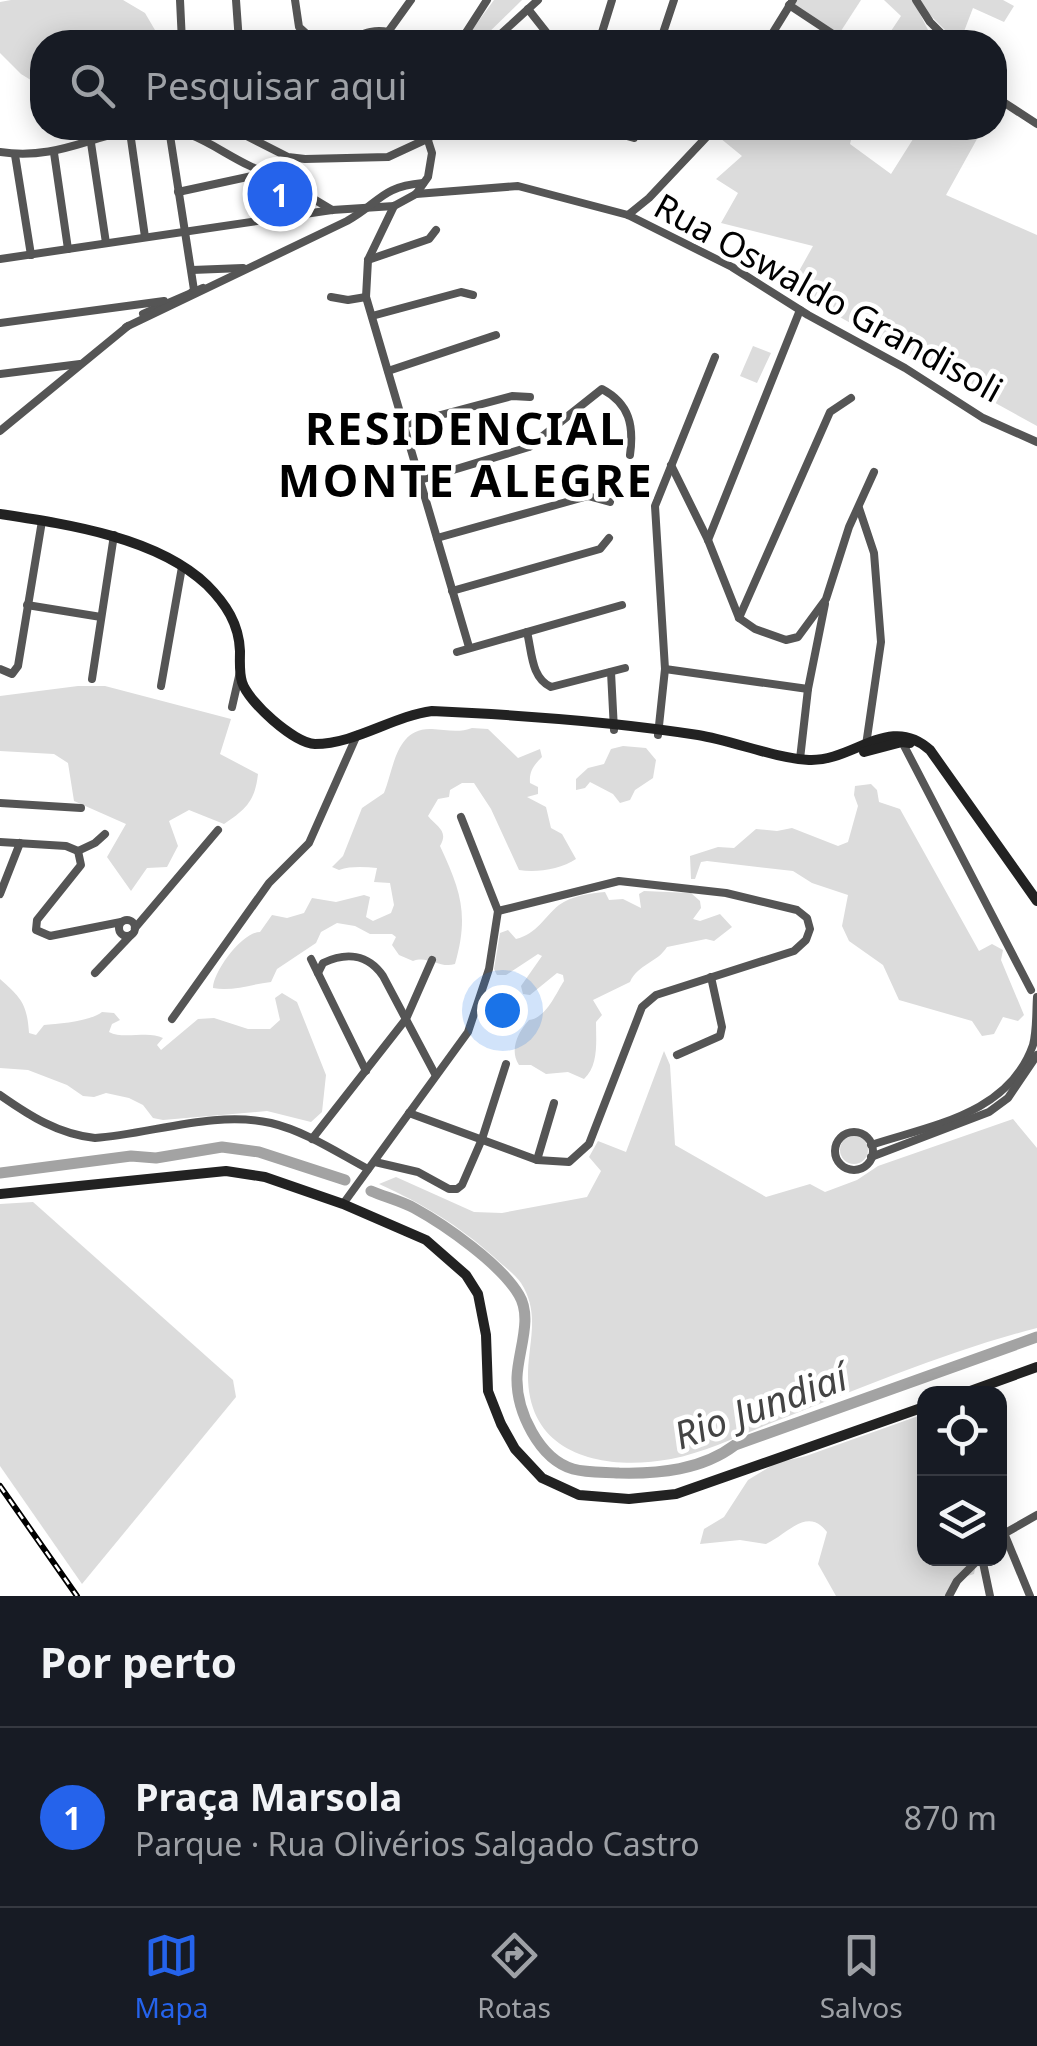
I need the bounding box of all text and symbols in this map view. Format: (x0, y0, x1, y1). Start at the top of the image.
search box (30, 30, 1007, 140)
icon: search (65, 58, 120, 113)
text: Pesquisar aqui (145, 59, 407, 111)
pin: 1 (248, 156, 312, 232)
street label: Rua Oswaldo Grandisoli (646, 182, 1012, 412)
district label: RESIDENCIAL MONTE ALEGRE (278, 397, 654, 510)
your location (477, 985, 528, 1036)
water label: Rio Jundiaí (666, 1348, 858, 1460)
map controls (917, 1386, 1007, 1566)
button: locate (917, 1386, 1007, 1476)
button: layers (917, 1476, 1007, 1566)
text: Por perto (40, 1633, 237, 1690)
text: Praça Marsola (135, 1770, 402, 1822)
text: 1 (63, 1796, 82, 1839)
text: 870 m (904, 1796, 997, 1839)
text: Parque · Rua Olivérios Salgado Castro (135, 1822, 700, 1865)
tab: Mapa (134, 1928, 208, 2026)
tab: Rotas (477, 1928, 551, 2026)
tab: Salvos (820, 1928, 903, 2026)

